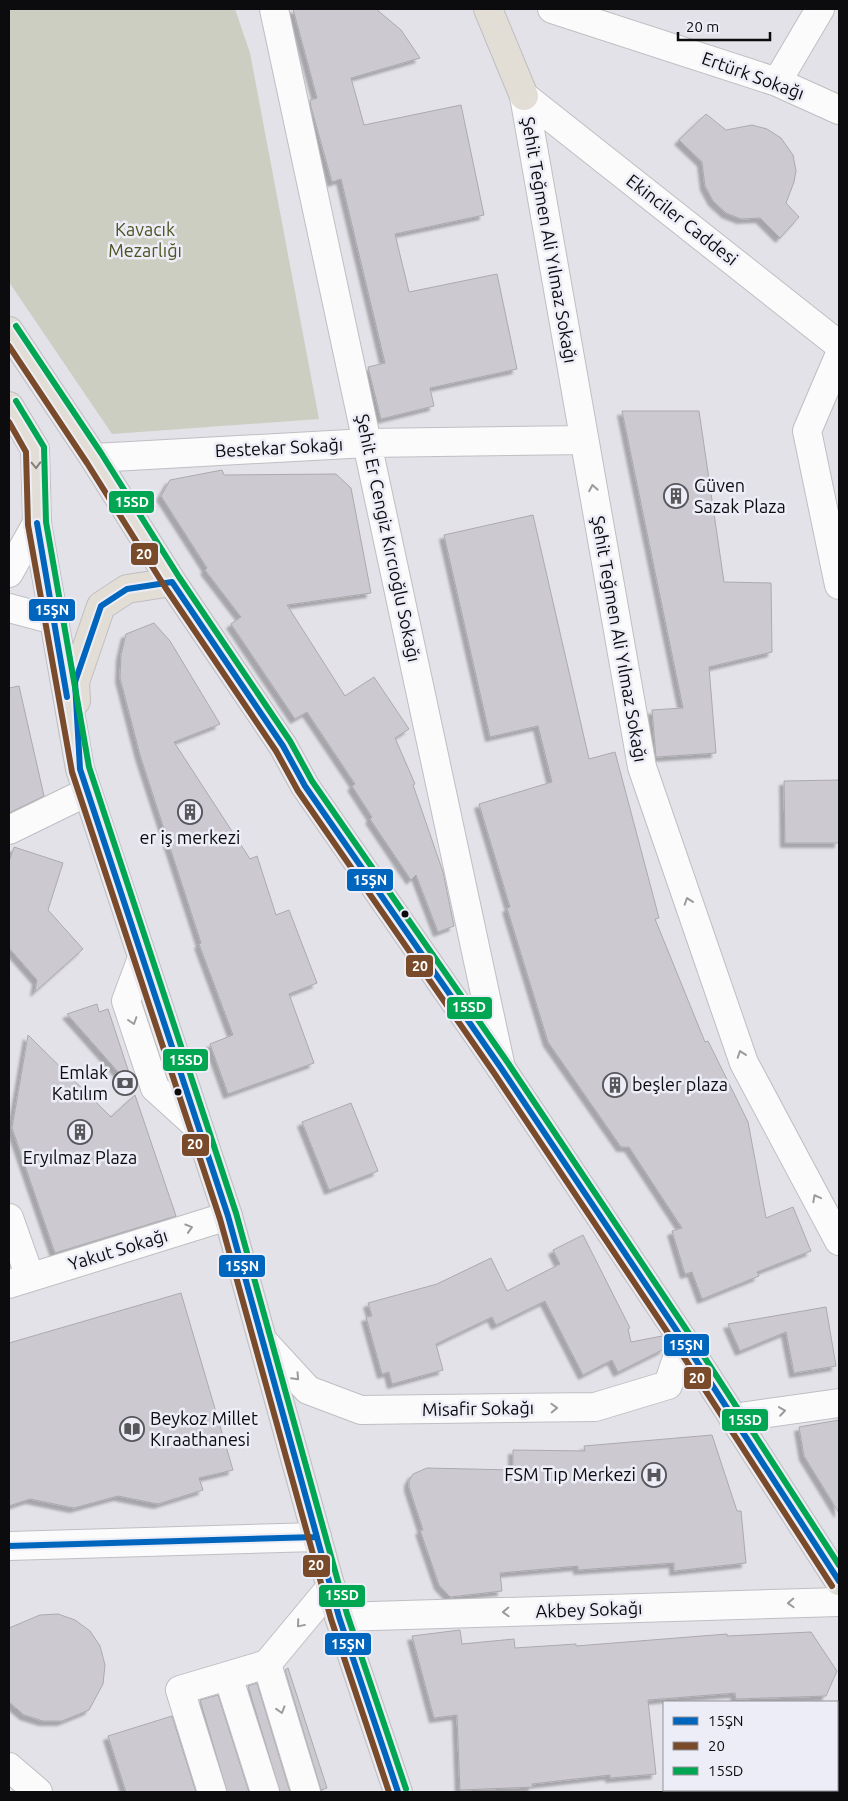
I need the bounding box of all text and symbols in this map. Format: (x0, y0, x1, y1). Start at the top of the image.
scale bar (678, 10, 770, 42)
text: 20 m (686, 18, 719, 35)
street label: Ertürk Sokağı (699, 47, 807, 103)
street label: Şehit Teğmen Ali Yılmaz Sokağı (518, 115, 582, 365)
street label: Ekinciler Caddesi (623, 170, 742, 269)
park label: Kavacık Mezarlığı (108, 219, 182, 260)
street label: Şehit Er Cengiz Kırcıoğlu Sokağı (353, 412, 425, 664)
street label: Bestekar Sokağı (214, 434, 344, 460)
one-way arrow (30, 461, 41, 469)
place label: Güven Sazak Plaza (694, 475, 786, 516)
one-way arrow (588, 483, 598, 492)
building icon: Güven Sazak Plaza (663, 483, 689, 509)
line badge: 15SD (108, 490, 155, 514)
text: 15SD (115, 494, 149, 510)
street label: Şehit Teğmen Ali Yılmaz Sokağı (588, 514, 652, 764)
line badge: 20 (130, 542, 159, 566)
text: 20 (136, 546, 152, 562)
line badge: 15ŞN (28, 598, 76, 622)
text: 15ŞN (35, 602, 69, 619)
building icon: er iş merkezi (177, 799, 203, 825)
place label: er iş merkezi (140, 827, 240, 847)
line badge: 15ŞN (346, 868, 394, 892)
text: 15ŞN (353, 872, 387, 889)
one-way arrow (684, 897, 694, 906)
unlabelled marker (400, 909, 410, 919)
line badge: 20 (405, 954, 434, 978)
text: 20 (412, 958, 428, 974)
line badge: 15SD (446, 996, 493, 1020)
text: 15SD (452, 999, 486, 1015)
one-way arrow (127, 1016, 137, 1025)
line badge: 15SD (162, 1048, 209, 1072)
one-way arrow (737, 1051, 747, 1059)
text: 15SD (169, 1052, 203, 1068)
place label: Emlak Katılım (52, 1062, 108, 1103)
bank icon: Emlak Katılım (112, 1070, 138, 1096)
building icon: beşler plaza (602, 1072, 628, 1098)
place label: beşler plaza (632, 1074, 728, 1094)
unlabelled marker (173, 1087, 183, 1097)
building icon: Eryılmaz Plaza (67, 1119, 93, 1145)
line badge: 20 (181, 1133, 210, 1157)
text: 20 (187, 1136, 203, 1152)
place label: Eryılmaz Plaza (23, 1147, 137, 1167)
one-way arrow (812, 1195, 822, 1204)
street label: Yakut Sokağı (66, 1224, 170, 1274)
one-way arrow (184, 1224, 193, 1234)
line badge: 15ŞN (218, 1254, 266, 1278)
text: 15ŞN (225, 1258, 259, 1275)
line badge: 15ŞN (663, 1333, 710, 1357)
text: 15ŞN (669, 1337, 703, 1354)
line badge: 20 (683, 1366, 712, 1390)
text: 20 (689, 1370, 705, 1386)
one-way arrow (290, 1371, 299, 1380)
street label: Misafir Sokağı (422, 1397, 534, 1419)
one-way arrow (550, 1403, 558, 1413)
one-way arrow (777, 1407, 786, 1417)
place label: Beykoz Millet Kıraathanesi (150, 1408, 258, 1449)
line badge: 15SD (721, 1408, 769, 1432)
text: 15SD (728, 1412, 762, 1428)
library icon: Beykoz Millet Kıraathanesi (119, 1416, 145, 1442)
hospital icon: FSM Tıp Merkezi (641, 1462, 667, 1488)
place label: FSM Tıp Merkezi (504, 1464, 636, 1484)
line badge: 20 (302, 1554, 331, 1578)
text: 20 (308, 1557, 324, 1573)
line badge: 15SD (318, 1584, 366, 1608)
text: 15SD (325, 1587, 359, 1603)
street label: Akbey Sokağı (535, 1597, 643, 1621)
one-way arrow (786, 1598, 794, 1609)
one-way arrow (501, 1607, 509, 1618)
one-way arrow (297, 1618, 305, 1627)
line badge: 15ŞN (324, 1632, 372, 1656)
text: 15ŞN (331, 1636, 365, 1653)
legend (663, 1701, 838, 1791)
one-way arrow (275, 1706, 285, 1714)
text: 15ŞN (708, 1712, 744, 1729)
text: 20 (708, 1737, 725, 1754)
text: 15SD (708, 1762, 743, 1779)

